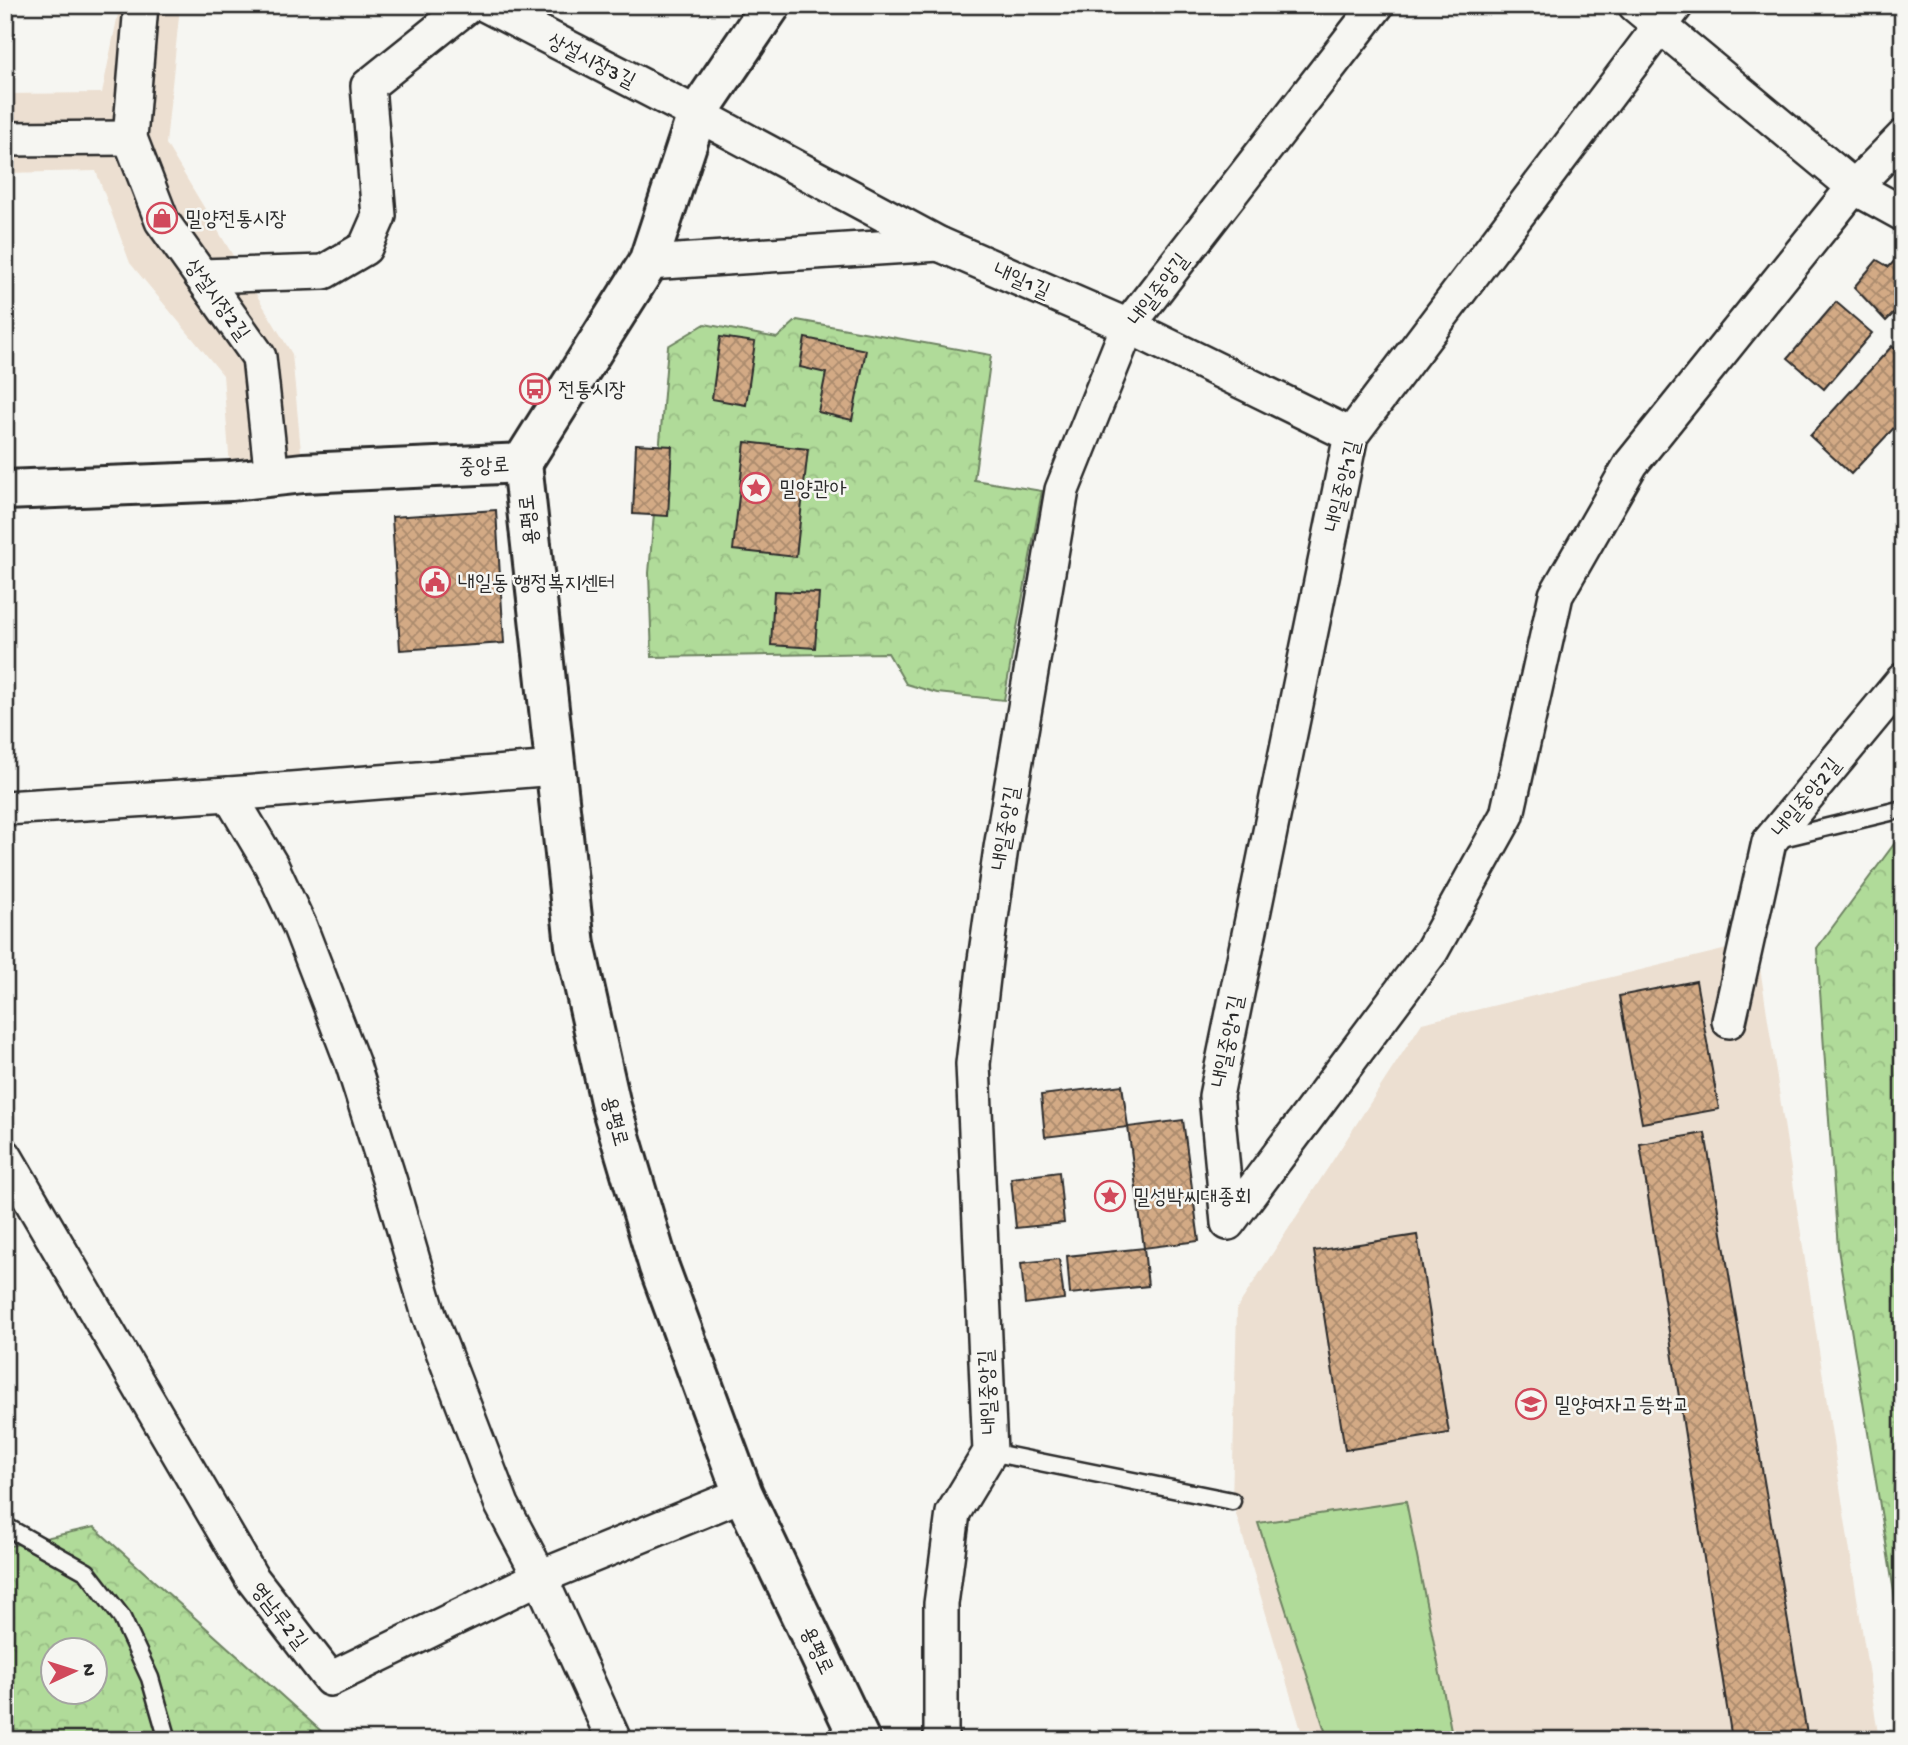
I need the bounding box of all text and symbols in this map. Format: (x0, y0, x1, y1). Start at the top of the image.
street label: 상설시장3길 (542, 30, 639, 96)
shop icon: 밀양전통시장 (145, 201, 179, 235)
place label: 밀양전통시장 (185, 209, 286, 234)
street label: 내일중앙길 (1125, 250, 1196, 332)
street label: 상설시장2길 (177, 255, 253, 347)
street label: 내일1길 (989, 260, 1053, 306)
bus stop icon: 전통시장 (518, 372, 552, 406)
place label: 전통시장 (558, 380, 626, 405)
street label: 내일중앙1길 (1323, 439, 1368, 535)
street label: 중앙로 (458, 455, 510, 482)
place icon: 밀양관아 (739, 471, 773, 505)
place label: 밀양관아 (779, 479, 847, 504)
street label: 용평로 (516, 493, 547, 546)
public building icon: 내일동 행정복지센터 (418, 565, 452, 599)
place label: 내일동 행정복지센터 (458, 573, 615, 598)
street label: 내일중앙2길 (1769, 754, 1848, 844)
street label: 내일중앙길 (990, 785, 1027, 872)
street label: 내일중앙1길 (1209, 994, 1252, 1090)
street label: 용평로 (594, 1094, 631, 1150)
place icon: 밀성박씨대종회 (1093, 1179, 1127, 1213)
place label: 밀성박씨대종회 (1133, 1187, 1251, 1212)
street label: 내일중앙길 (976, 1349, 1005, 1435)
school or university icon: 밀양여자고등학교 (1514, 1387, 1548, 1421)
place label: 밀양여자고등학교 (1554, 1395, 1689, 1420)
street label: 영남루2길 (243, 1579, 311, 1656)
street label: 용평로 (793, 1623, 837, 1680)
north arrow (38, 1636, 108, 1706)
text: N (76, 1663, 99, 1677)

